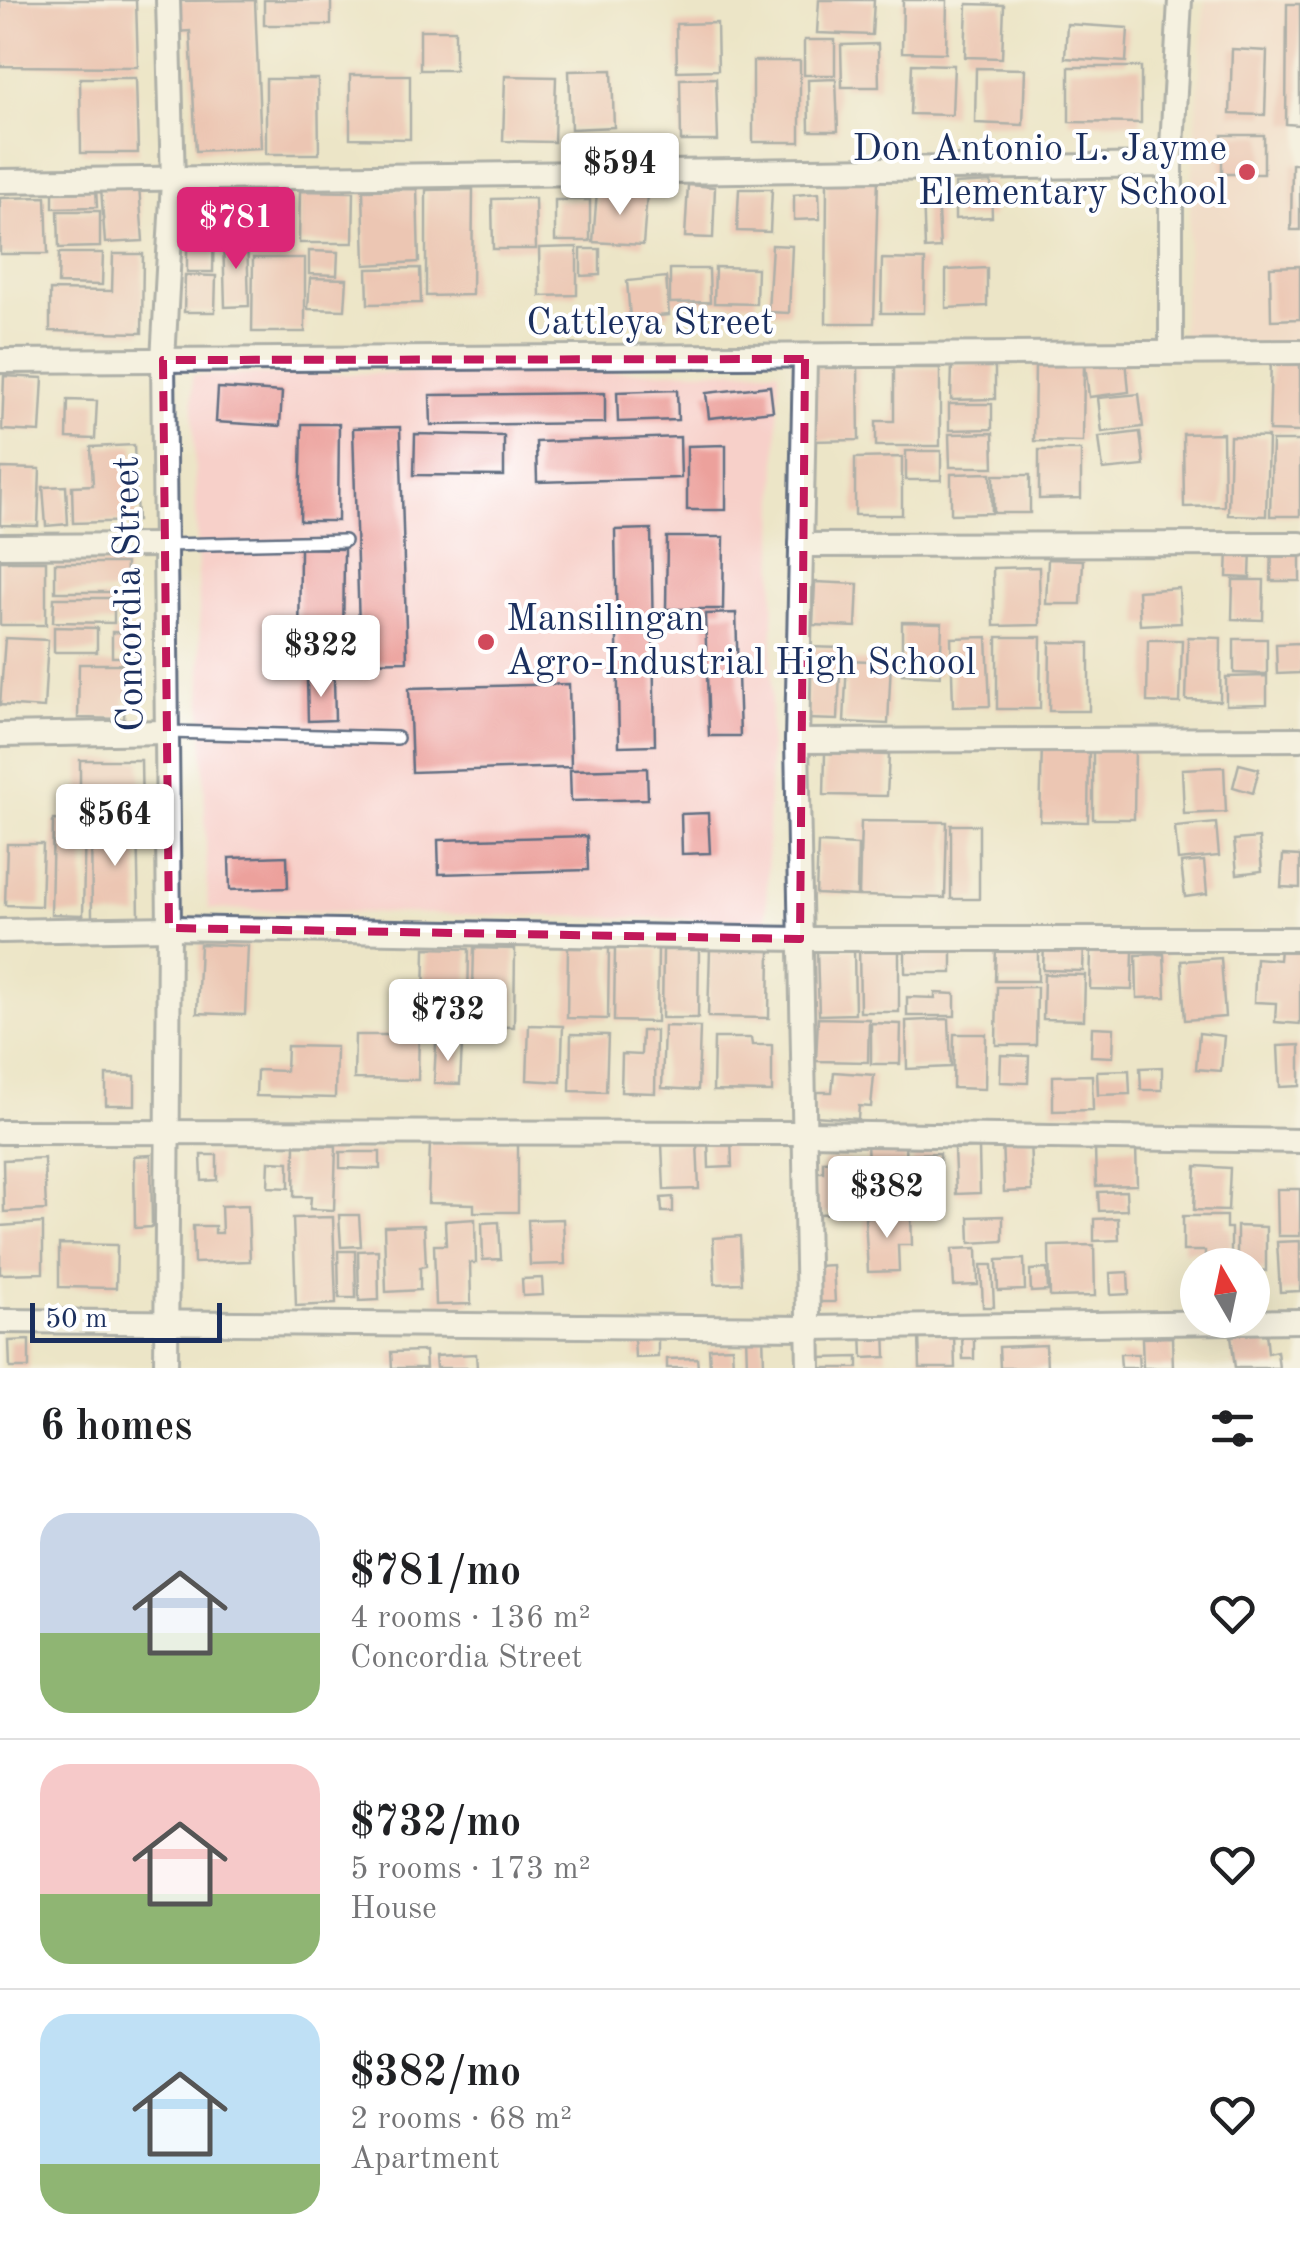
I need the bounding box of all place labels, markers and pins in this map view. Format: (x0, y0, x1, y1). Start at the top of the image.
place label: Don Antonio L. Jayme Elementary School (852, 131, 1227, 213)
pin: $594 (561, 133, 679, 218)
marker: Don Antonio L. Jayme Elementary School (1236, 161, 1258, 183)
pin: $781 (177, 187, 295, 272)
place label: Mansilingan Agro-Industrial High School (506, 601, 976, 683)
pin: $322 (262, 615, 380, 700)
marker: Mansilingan Agro-Industrial High School (475, 631, 497, 653)
pin: $564 (56, 784, 174, 869)
pin: $732 (389, 979, 507, 1064)
pin: $382 (828, 1156, 946, 1241)

